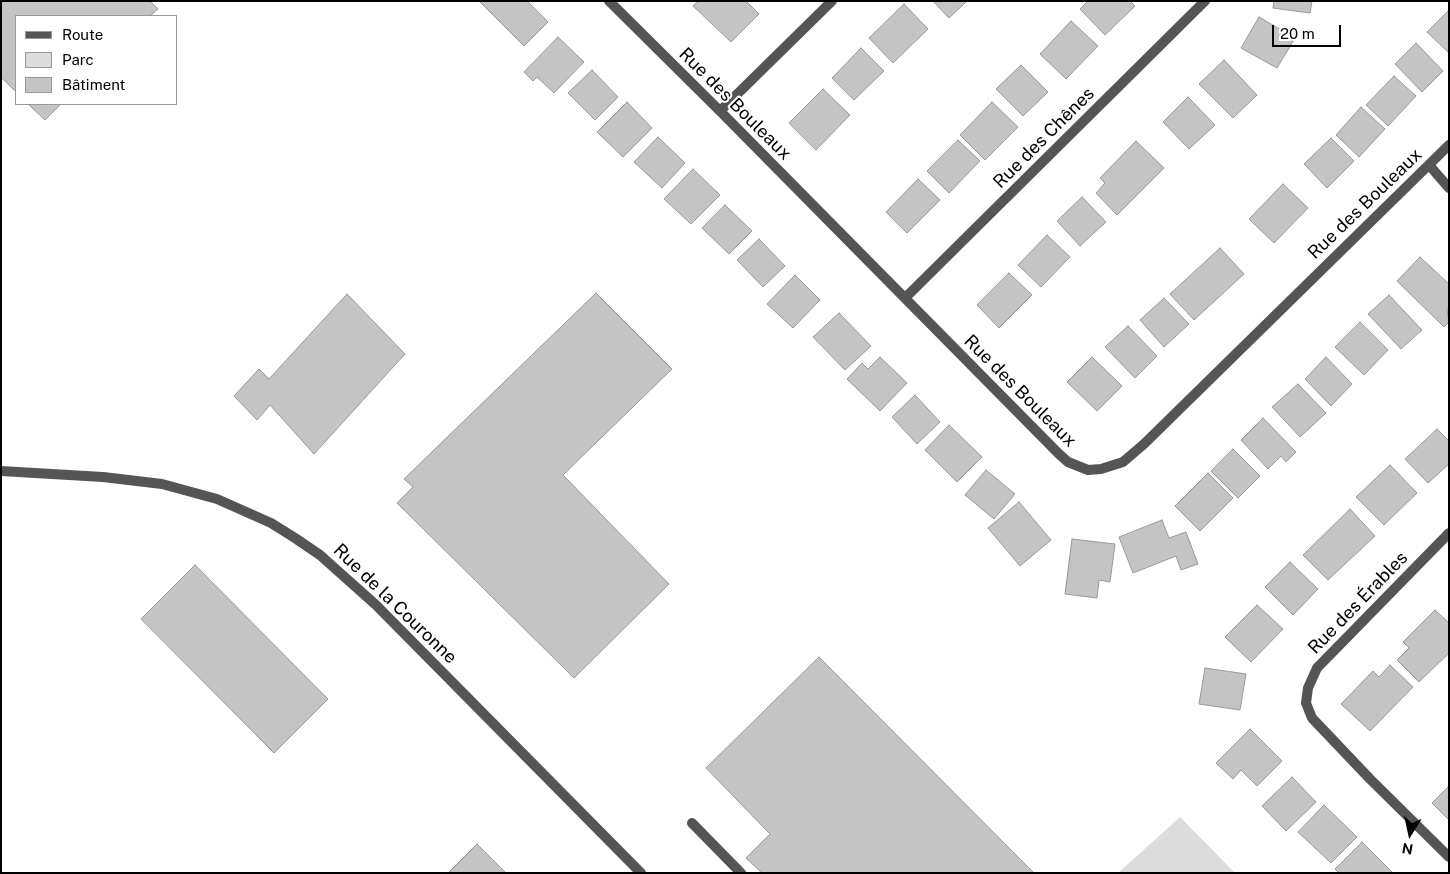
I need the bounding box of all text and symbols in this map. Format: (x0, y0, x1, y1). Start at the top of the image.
legend (15, 15, 178, 105)
scale bar (1275, 15, 1344, 47)
text: 20 m (1280, 25, 1315, 42)
text: Route (62, 26, 103, 43)
street label: Rue des Bouleaux (674, 43, 796, 165)
text: Parc (62, 51, 94, 68)
text: Bâtiment (62, 76, 125, 93)
street label: Rue des Chênes (989, 83, 1099, 193)
street label: Rue des Bouleaux (1304, 144, 1426, 264)
street label: Rue des Bouleaux (959, 330, 1081, 452)
street label: Rue de la Couronne (329, 540, 461, 668)
street label: Rue des Érables (1304, 547, 1412, 659)
north arrow (1385, 809, 1435, 859)
text: N (1401, 840, 1414, 858)

